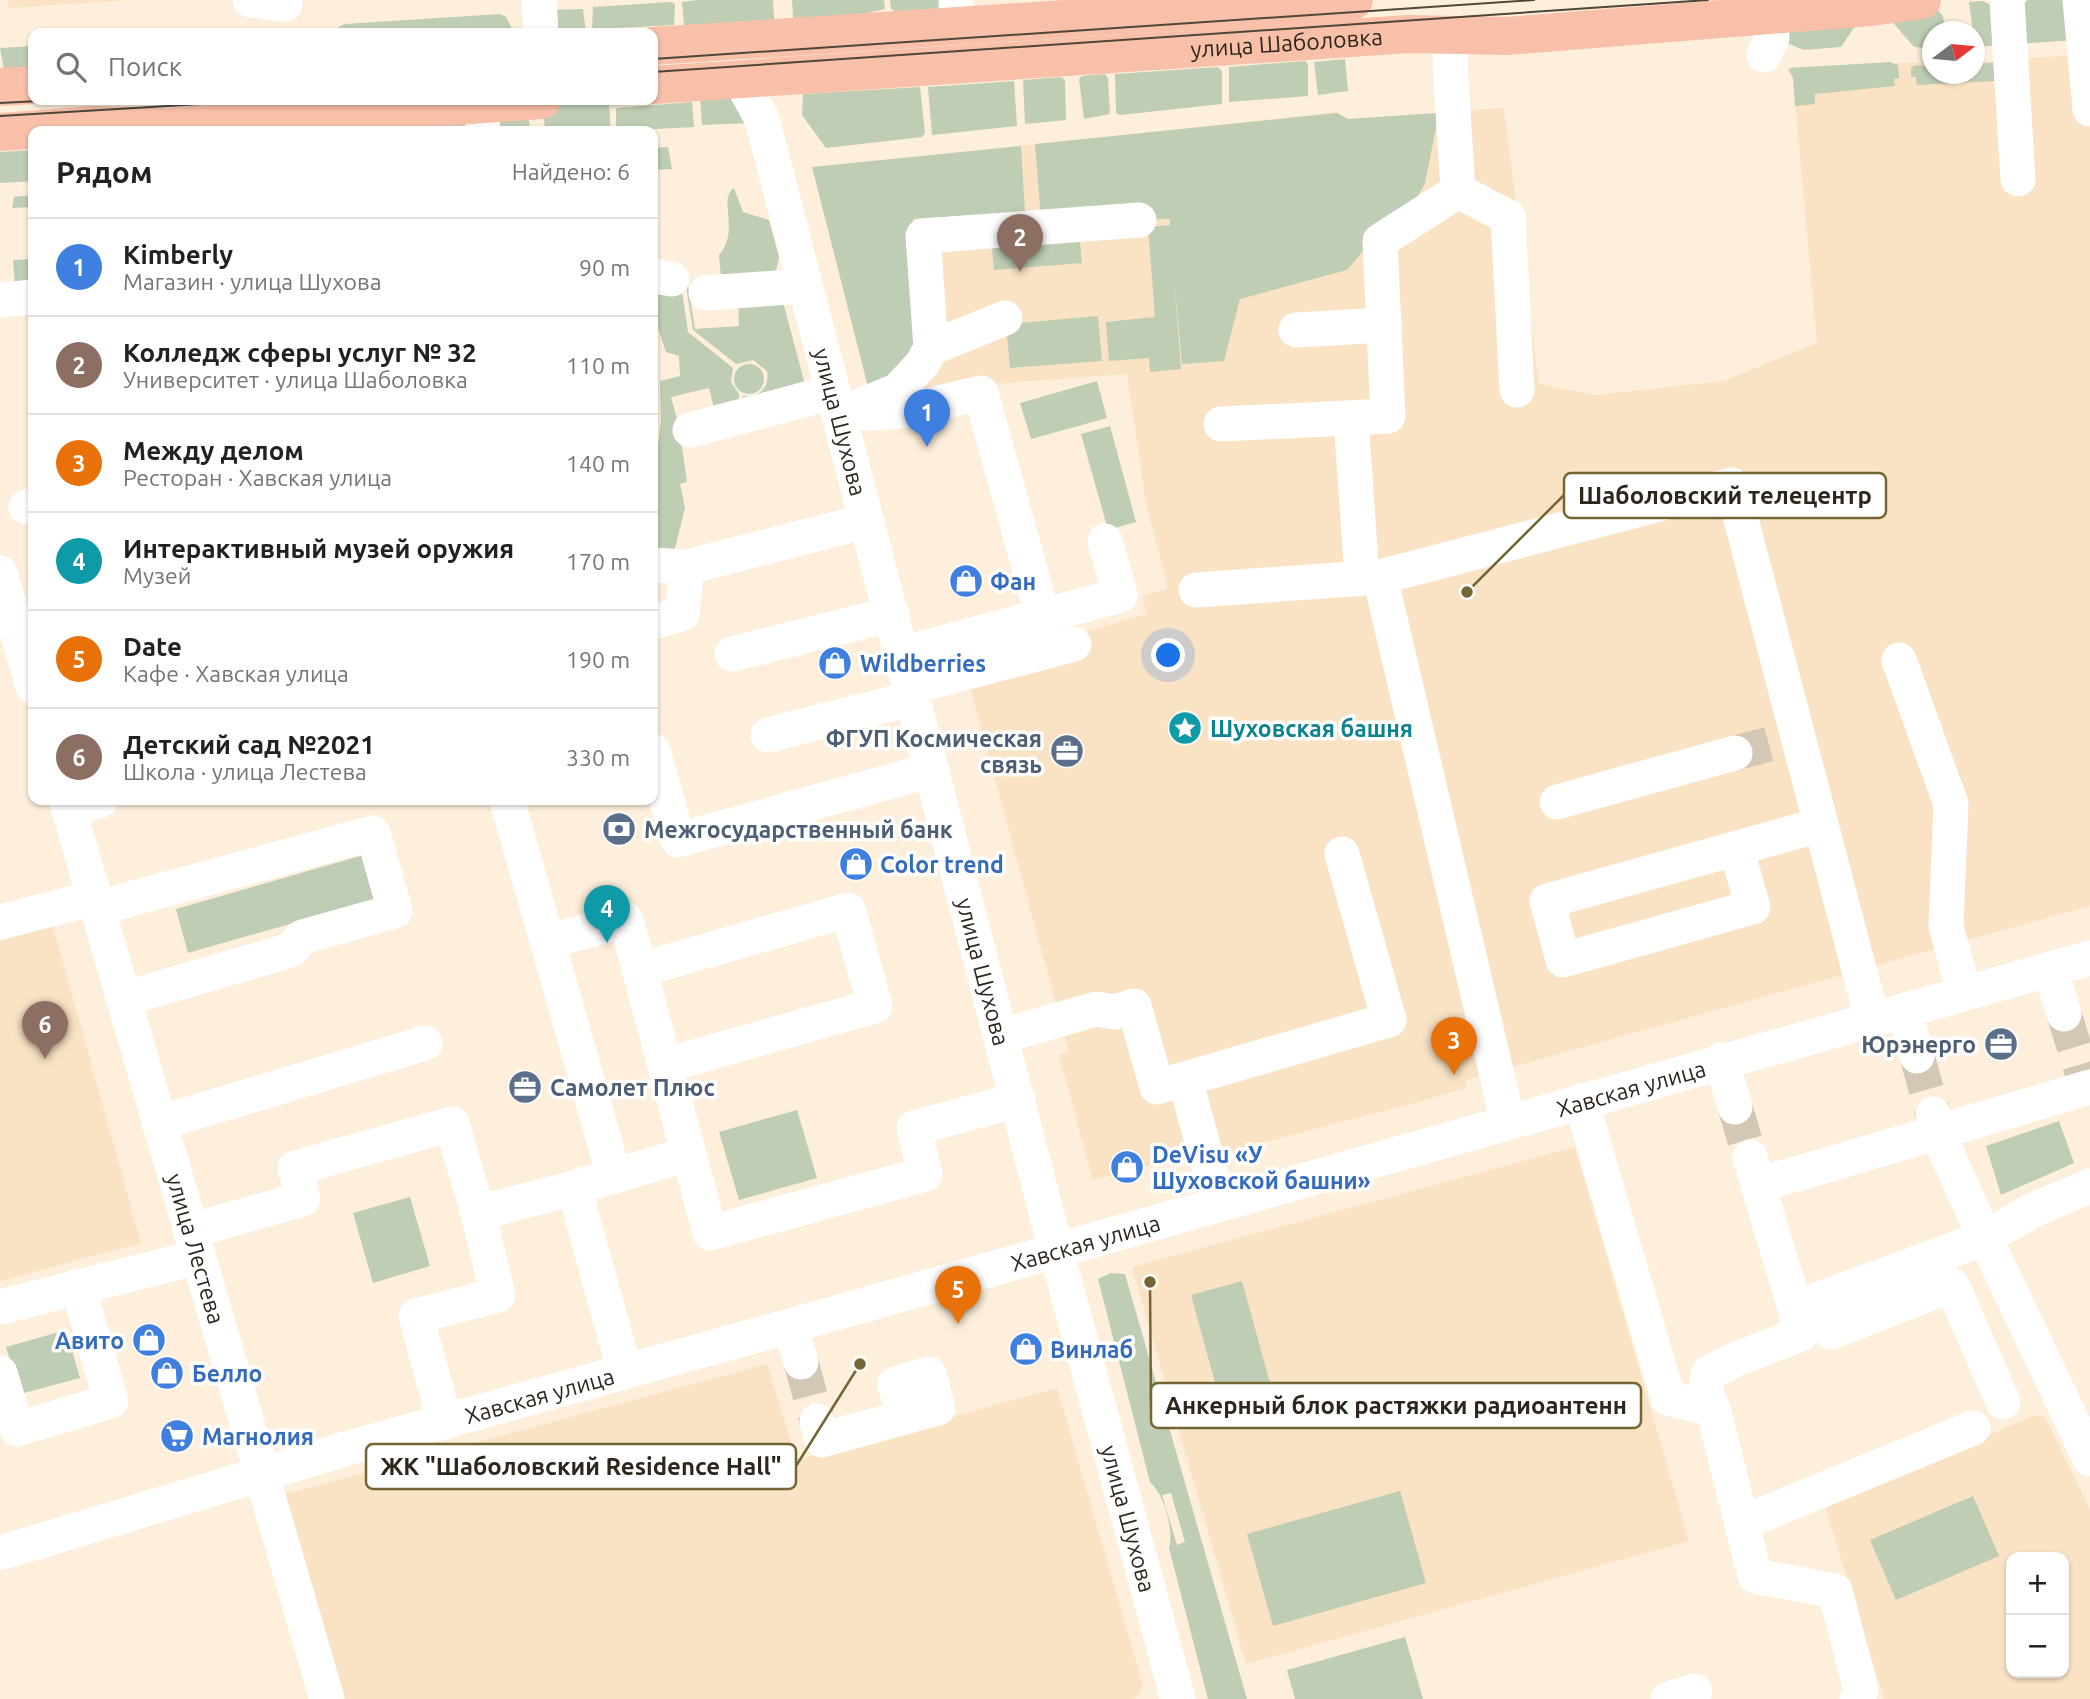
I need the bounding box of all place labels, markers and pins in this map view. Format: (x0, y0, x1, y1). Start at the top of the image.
pin: 2 (997, 214, 1043, 272)
pin: 1 (904, 389, 950, 447)
callout: Шаболовский телецентр (1564, 473, 1886, 518)
shop icon: Фан (947, 562, 985, 600)
place label: Фан (990, 569, 1036, 594)
shop icon: Wildberries (816, 644, 854, 682)
place label: Wildberries (860, 651, 986, 676)
place icon: Шуховская башня (1166, 709, 1204, 747)
place label: Шуховская башня (1210, 716, 1413, 741)
place label: ФГУП Космическая связь (825, 726, 1042, 777)
office icon: ФГУП Космическая связь (1048, 732, 1086, 770)
bank icon: Межгосударственный банк (600, 810, 638, 848)
place label: Межгосударственный банк (644, 817, 953, 842)
shop icon: Color trend (837, 845, 875, 883)
place label: Color trend (880, 852, 1004, 877)
pin: 4 (584, 885, 630, 943)
pin: 6 (22, 1001, 68, 1059)
pin: 3 (1431, 1017, 1477, 1075)
office icon: Юрэнерго (1982, 1025, 2020, 1063)
place label: Юрэнерго (1861, 1032, 1976, 1057)
office icon: Самолет Плюс (506, 1068, 544, 1106)
place label: Самолет Плюс (550, 1075, 715, 1100)
place label: DeVisu «У Шуховской башни» (1152, 1142, 1371, 1193)
shop icon: DeVisu «У Шуховской башни» (1108, 1148, 1146, 1186)
pin: 5 (935, 1266, 981, 1324)
shop icon: Авито (130, 1321, 168, 1359)
place label: Авито (55, 1328, 124, 1353)
shop icon: Винлаб (1007, 1330, 1045, 1368)
place label: Винлаб (1050, 1337, 1133, 1362)
shop icon: Белло (148, 1354, 186, 1392)
place label: Белло (192, 1361, 262, 1386)
callout: Анкерный блок растяжки радиоантенн (1151, 1383, 1641, 1428)
supermarket icon: Магнолия (158, 1417, 196, 1455)
place label: Магнолия (202, 1424, 314, 1449)
callout: ЖК "Шаболовский Residence Hall" (366, 1444, 796, 1489)

